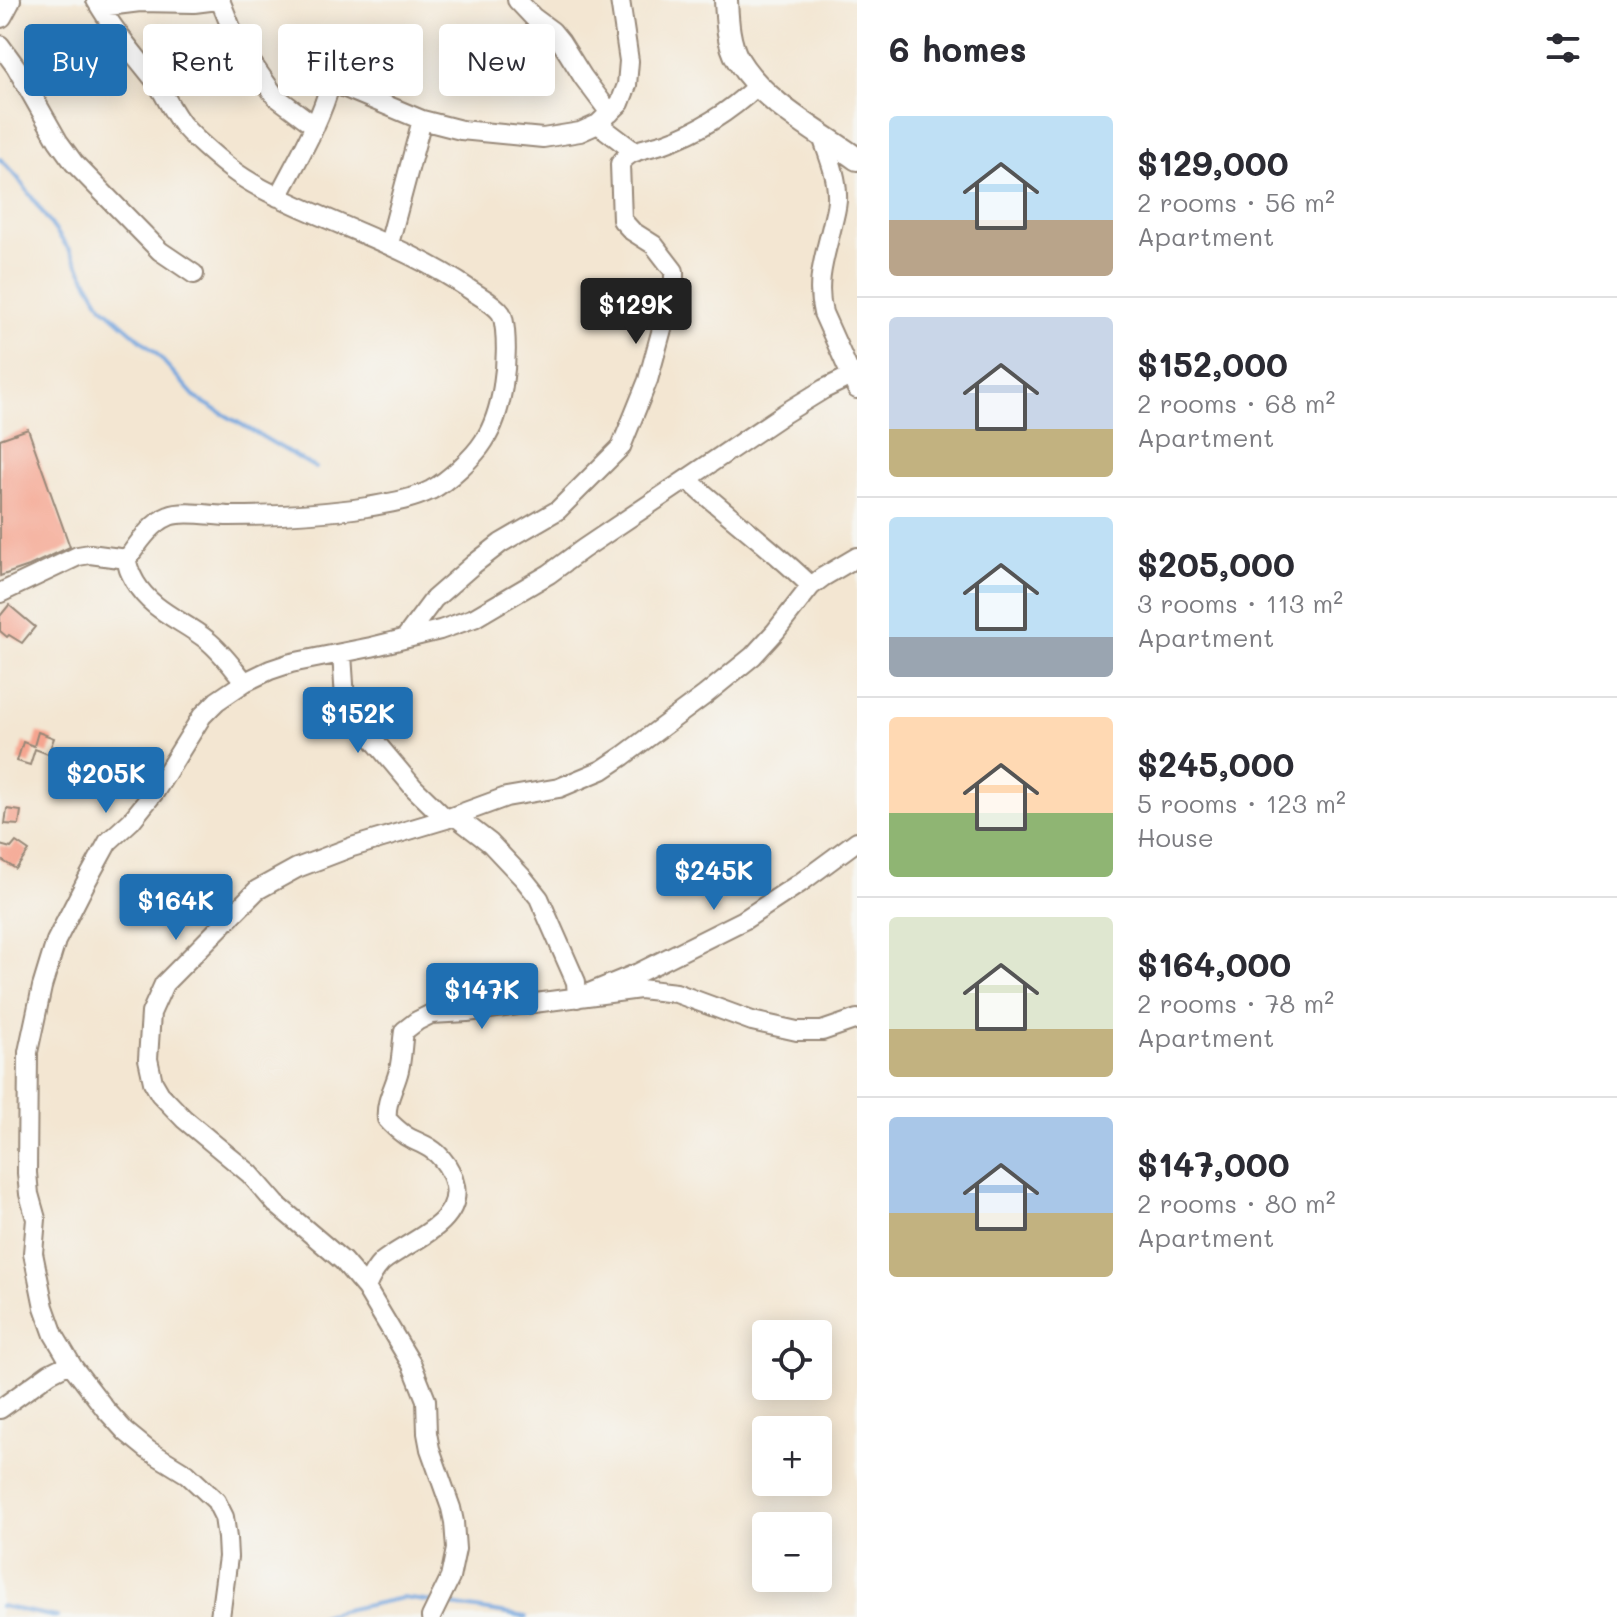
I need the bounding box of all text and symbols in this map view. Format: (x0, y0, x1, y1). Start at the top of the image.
chip: Buy (24, 24, 127, 96)
chip: Rent (143, 24, 262, 96)
chip: Filters (278, 24, 423, 96)
chip: New (439, 24, 555, 96)
text: 6 homes (889, 26, 1027, 71)
icon: filters (1541, 26, 1585, 70)
text: $129,000 (1137, 140, 1289, 185)
icon: home (953, 148, 1049, 244)
text: 2 rooms · 56 m² (1137, 185, 1335, 219)
text: Apartment (1137, 219, 1274, 253)
pin: $129K (580, 278, 692, 346)
text: $129K (599, 287, 673, 321)
text: $152,000 (1137, 341, 1288, 386)
icon: home (953, 349, 1049, 445)
text: 2 rooms · 68 m² (1137, 386, 1335, 420)
text: Apartment (1137, 420, 1274, 454)
text: $205,000 (1137, 541, 1295, 586)
icon: home (953, 549, 1049, 645)
text: 3 rooms · 113 m² (1137, 586, 1343, 620)
text: Apartment (1137, 620, 1274, 654)
pin: $152K (302, 687, 414, 755)
text: $152K (321, 696, 395, 730)
text: $245,000 (1137, 741, 1294, 786)
pin: $205K (50, 747, 162, 815)
icon: home (953, 749, 1049, 845)
text: $205K (66, 756, 146, 790)
text: 5 rooms · 123 m² (1137, 786, 1346, 820)
text: House (1137, 820, 1214, 854)
pin: $245K (658, 844, 770, 912)
text: $245K (674, 853, 754, 887)
pin: $164K (120, 874, 232, 942)
text: $164K (138, 883, 214, 917)
text: $164,000 (1137, 941, 1291, 986)
icon: home (953, 949, 1049, 1045)
pin: $147K (426, 963, 538, 1031)
text: $147K (444, 972, 520, 1006)
text: 2 rooms · 78 m² (1137, 986, 1334, 1020)
text: Apartment (1137, 1020, 1274, 1054)
text: $147,000 (1137, 1141, 1290, 1186)
icon: home (953, 1149, 1049, 1245)
text: 2 rooms · 80 m² (1137, 1186, 1336, 1220)
text: Apartment (1137, 1220, 1274, 1254)
map controls (752, 1320, 832, 1592)
button: locate (752, 1320, 832, 1400)
button: + (752, 1416, 832, 1496)
button: − (752, 1512, 832, 1592)

